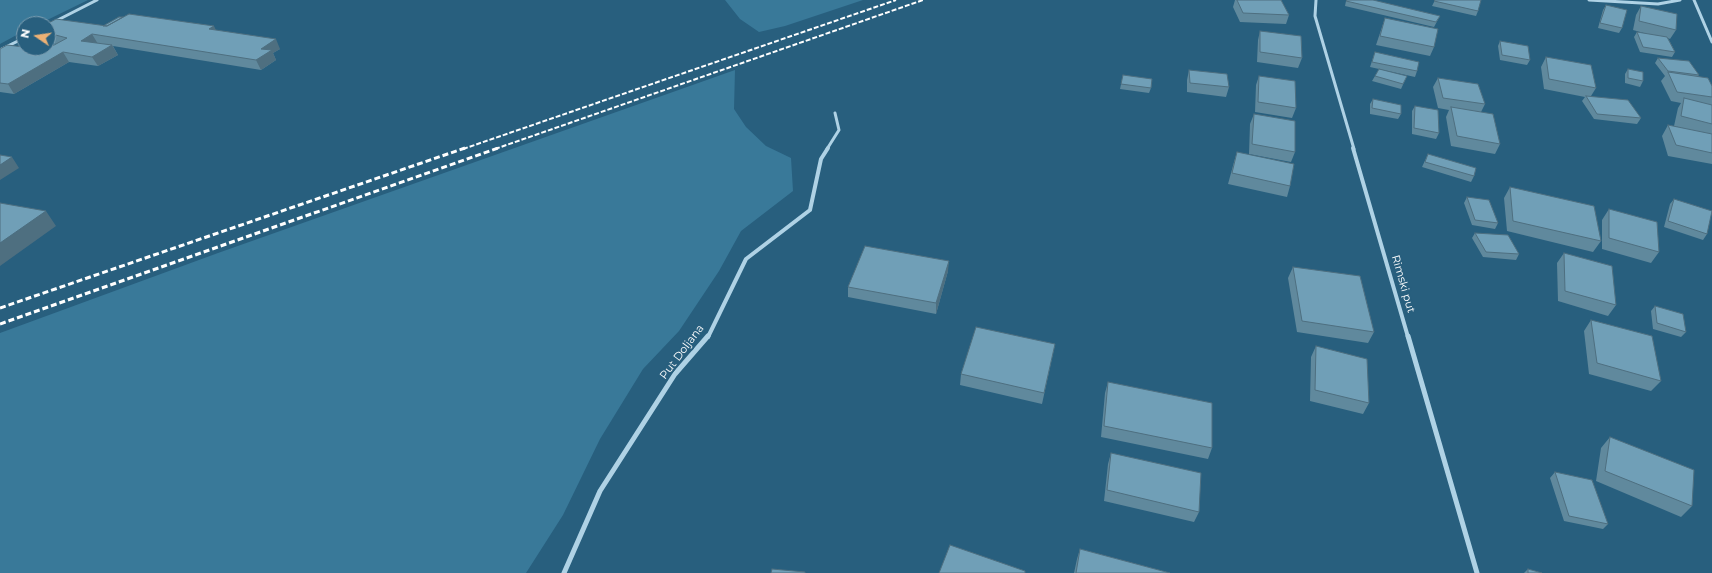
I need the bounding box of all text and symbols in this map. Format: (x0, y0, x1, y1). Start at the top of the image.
north arrow (16, 16, 56, 56)
text: N (17, 28, 33, 39)
street label: Rimski put (1388, 253, 1418, 315)
street label: Put Doljana (657, 322, 707, 382)

